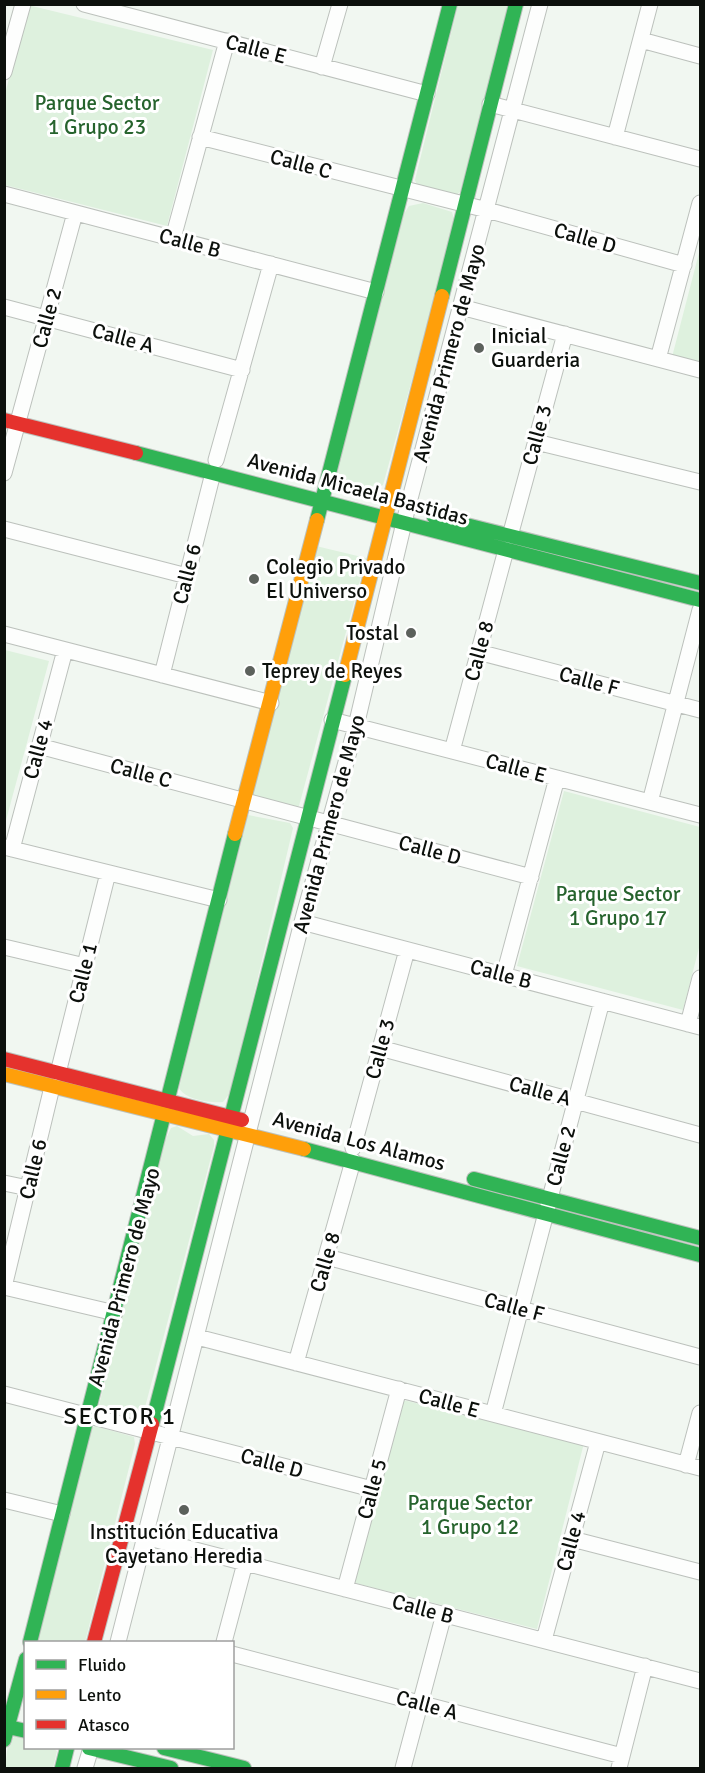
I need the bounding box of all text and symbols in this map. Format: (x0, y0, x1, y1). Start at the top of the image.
street label: Calle E (223, 28, 289, 70)
park label: Parque Sector 1 Grupo 23 (34, 90, 160, 140)
street label: Calle C (267, 143, 335, 185)
street label: Calle D (551, 217, 619, 259)
street label: Calle B (156, 222, 224, 264)
street label: Avenida Primero de Mayo (407, 241, 491, 465)
street label: Calle 2 (26, 285, 68, 351)
street label: Calle A (89, 317, 157, 359)
place label: Inicial Guarderia (491, 323, 580, 373)
marker: Inicial Guarderia (472, 341, 486, 355)
street label: Calle 3 (516, 402, 558, 468)
street label: Avenida Micaela Bastidas (245, 447, 471, 531)
street label: Calle 6 (167, 541, 207, 607)
place label: Colegio Privado El Universo (266, 554, 405, 604)
marker: Colegio Privado El Universo (247, 572, 261, 586)
street label: Calle 8 (458, 618, 500, 684)
place label: Tostal (346, 620, 399, 646)
marker: Tostal (404, 626, 418, 640)
place label: Teprey de Reyes (262, 658, 402, 684)
street label: Calle F (556, 661, 622, 701)
marker: Teprey de Reyes (243, 664, 257, 678)
street label: Avenida Primero de Mayo (287, 712, 371, 936)
street label: Calle 4 (17, 716, 59, 782)
street label: Calle E (483, 747, 549, 789)
street label: Calle C (107, 752, 175, 794)
street label: Calle D (396, 829, 464, 871)
park label: Parque Sector 1 Grupo 17 (555, 881, 681, 931)
street label: Calle 1 (63, 940, 103, 1006)
street label: Calle B (467, 953, 535, 995)
street label: Calle 3 (359, 1016, 401, 1082)
street label: Calle A (506, 1070, 574, 1112)
street label: Avenida Los Alamos (270, 1105, 448, 1177)
street label: Calle 2 (540, 1123, 582, 1189)
street label: Calle 6 (13, 1136, 53, 1202)
street label: Avenida Primero de Mayo (82, 1165, 166, 1389)
street label: Calle 8 (304, 1229, 346, 1295)
street label: Calle F (481, 1287, 547, 1327)
street label: Calle E (416, 1382, 482, 1424)
district label: SECTOR 1 (64, 1401, 176, 1431)
street label: Calle D (238, 1442, 306, 1484)
street label: Calle 5 (351, 1456, 393, 1522)
park label: Parque Sector 1 Grupo 12 (407, 1490, 533, 1540)
marker: Institución Educativa Cayetano Heredia (177, 1503, 191, 1517)
street label: Calle 4 (550, 1508, 592, 1574)
place label: Institución Educativa Cayetano Heredia (89, 1519, 279, 1569)
street label: Calle B (389, 1588, 457, 1630)
legend (24, 1641, 234, 1749)
text: Fluido (78, 1654, 126, 1676)
text: Lento (78, 1684, 121, 1706)
street label: Calle A (393, 1684, 461, 1726)
text: Atasco (78, 1714, 130, 1736)

